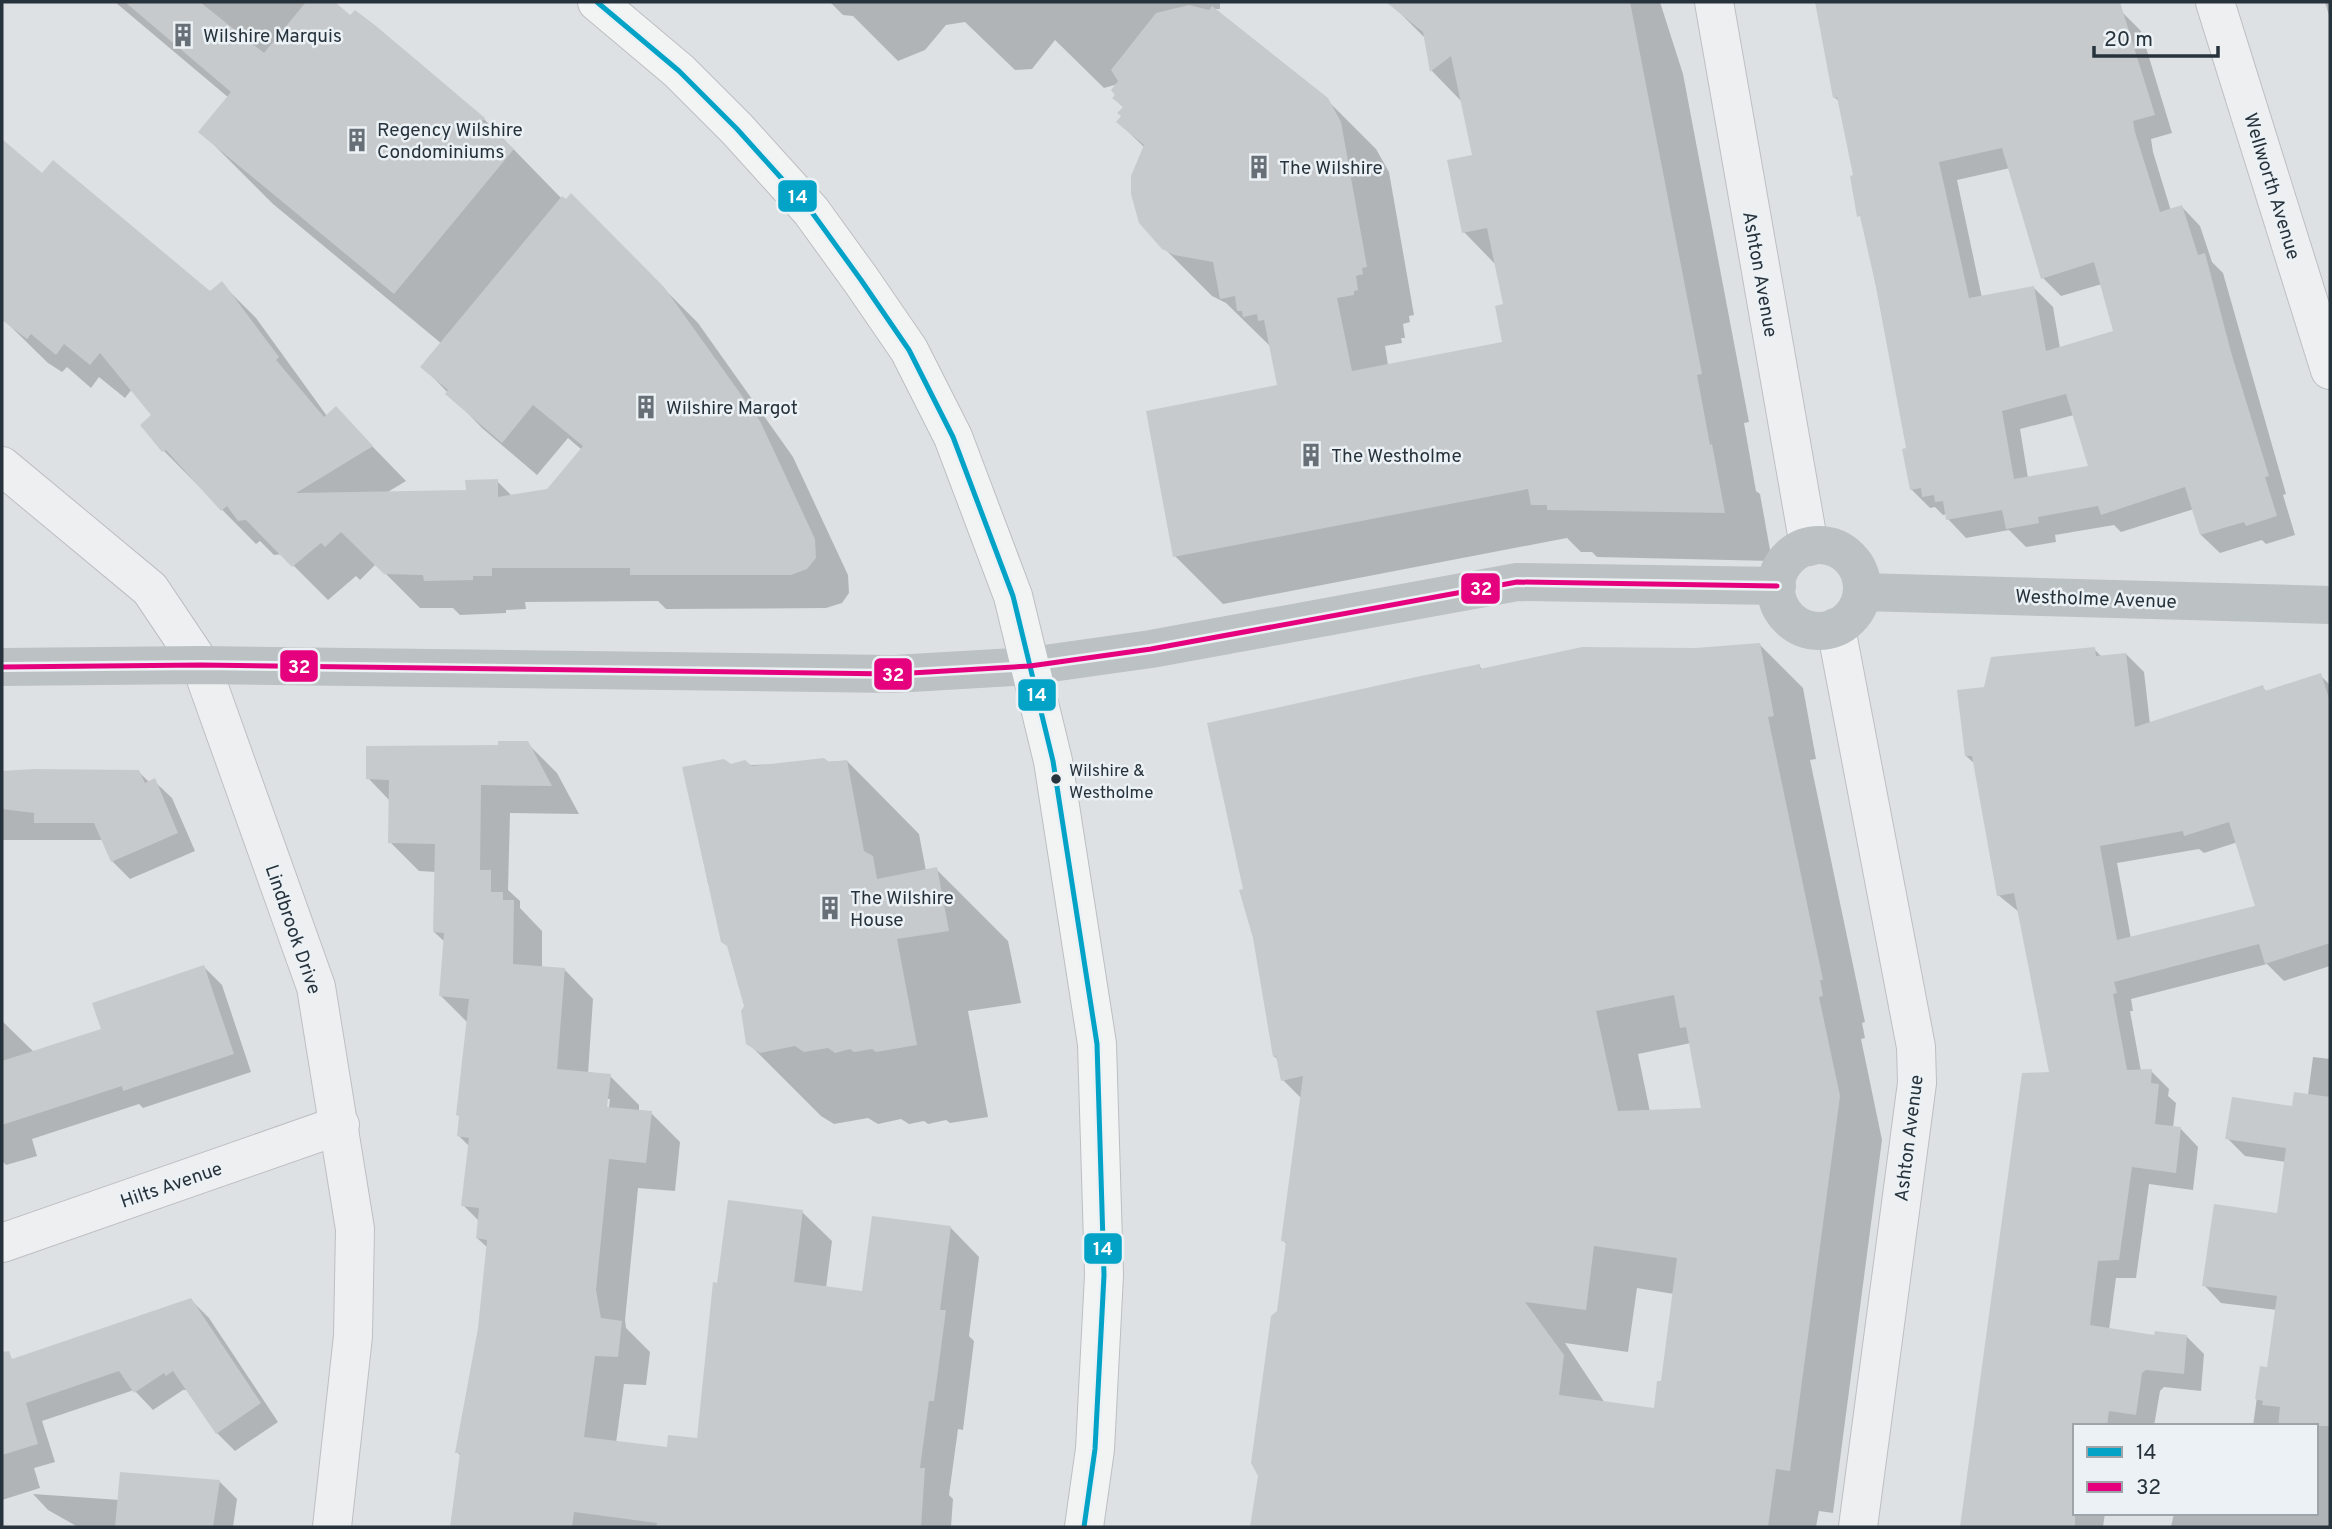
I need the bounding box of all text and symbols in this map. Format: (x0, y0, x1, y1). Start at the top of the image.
scale bar (2094, 14, 2218, 58)
building icon: Wilshire Marquis (169, 21, 197, 49)
place label: Wilshire Marquis (203, 25, 342, 49)
text: 20 m (2104, 27, 2153, 54)
street label: Wellworth Avenue (2237, 110, 2305, 263)
place label: Regency Wilshire Condominiums (377, 119, 523, 165)
building icon: Regency Wilshire Condominiums (343, 126, 371, 154)
building icon: The Wilshire (1245, 153, 1273, 181)
place label: The Wilshire (1279, 157, 1383, 181)
line badge: 14 (777, 179, 818, 213)
text: 14 (788, 186, 808, 210)
street label: Ashton Avenue (1736, 209, 1782, 339)
building icon: Wilshire Margot (632, 393, 660, 421)
place label: Wilshire Margot (666, 397, 798, 421)
building icon: The Westholme (1297, 441, 1325, 469)
place label: The Westholme (1331, 445, 1462, 469)
line badge: 32 (1460, 572, 1501, 605)
text: 32 (1470, 578, 1492, 602)
street label: Westholme Avenue (2015, 585, 2177, 615)
line badge: 32 (279, 649, 319, 683)
text: 32 (288, 656, 310, 680)
line badge: 32 (873, 657, 913, 691)
text: 32 (882, 664, 904, 688)
line badge: 14 (1017, 678, 1057, 712)
text: 14 (1027, 684, 1047, 708)
place label: Wilshire & Westholme (1069, 761, 1153, 805)
marker: Wilshire & Westholme (1049, 772, 1063, 786)
street label: Lindbrook Drive (259, 862, 326, 998)
place label: The Wilshire House (850, 887, 954, 933)
building icon: The Wilshire House (816, 894, 844, 922)
street label: Ashton Avenue (1890, 1073, 1930, 1203)
street label: Hilts Avenue (118, 1157, 226, 1215)
line badge: 14 (1083, 1232, 1123, 1265)
text: 14 (1093, 1238, 1113, 1262)
legend (2073, 1424, 2318, 1515)
text: 14 (2136, 1440, 2156, 1467)
text: 32 (2136, 1475, 2161, 1502)

